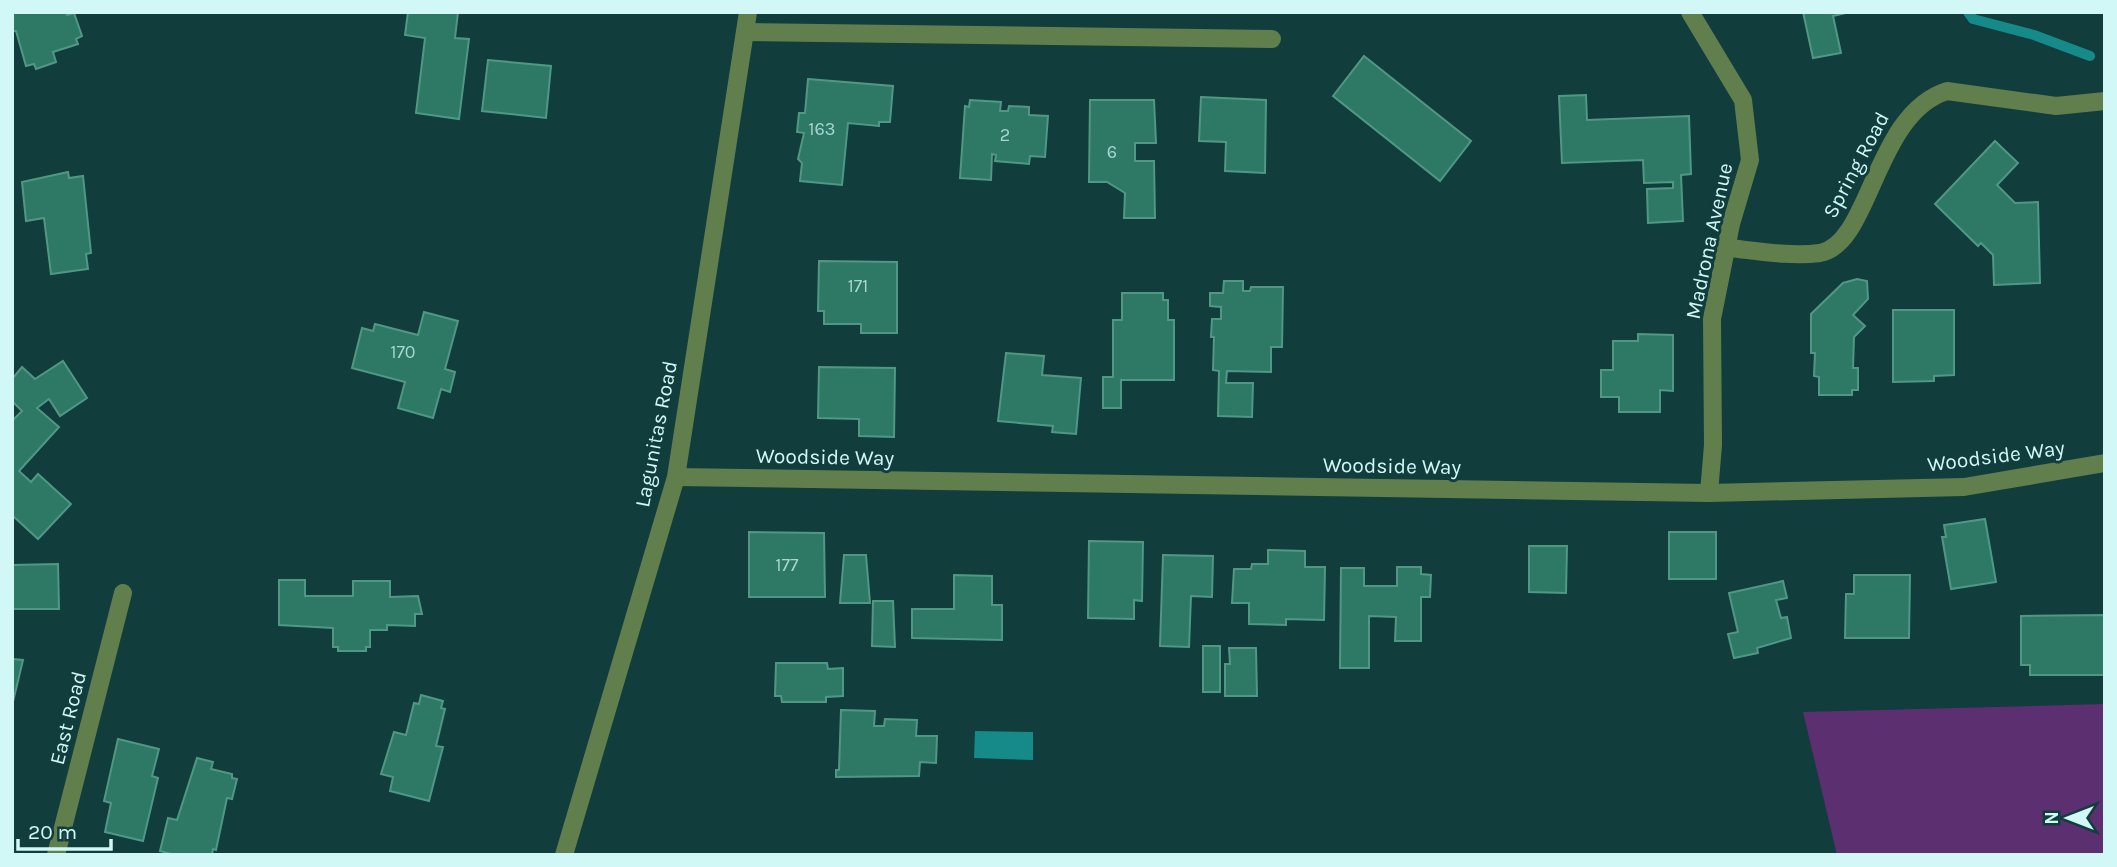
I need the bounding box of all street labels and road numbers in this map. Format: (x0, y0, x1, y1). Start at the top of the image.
street label: Spring Road (1818, 108, 1894, 222)
street label: Madrona Avenue (1681, 161, 1737, 321)
street label: Lagunitas Road (630, 359, 682, 509)
street label: Woodside Way (1926, 436, 2066, 476)
street label: Woodside Way (756, 444, 895, 470)
street label: Woodside Way (1323, 453, 1462, 479)
street label: East Road (45, 669, 91, 767)

